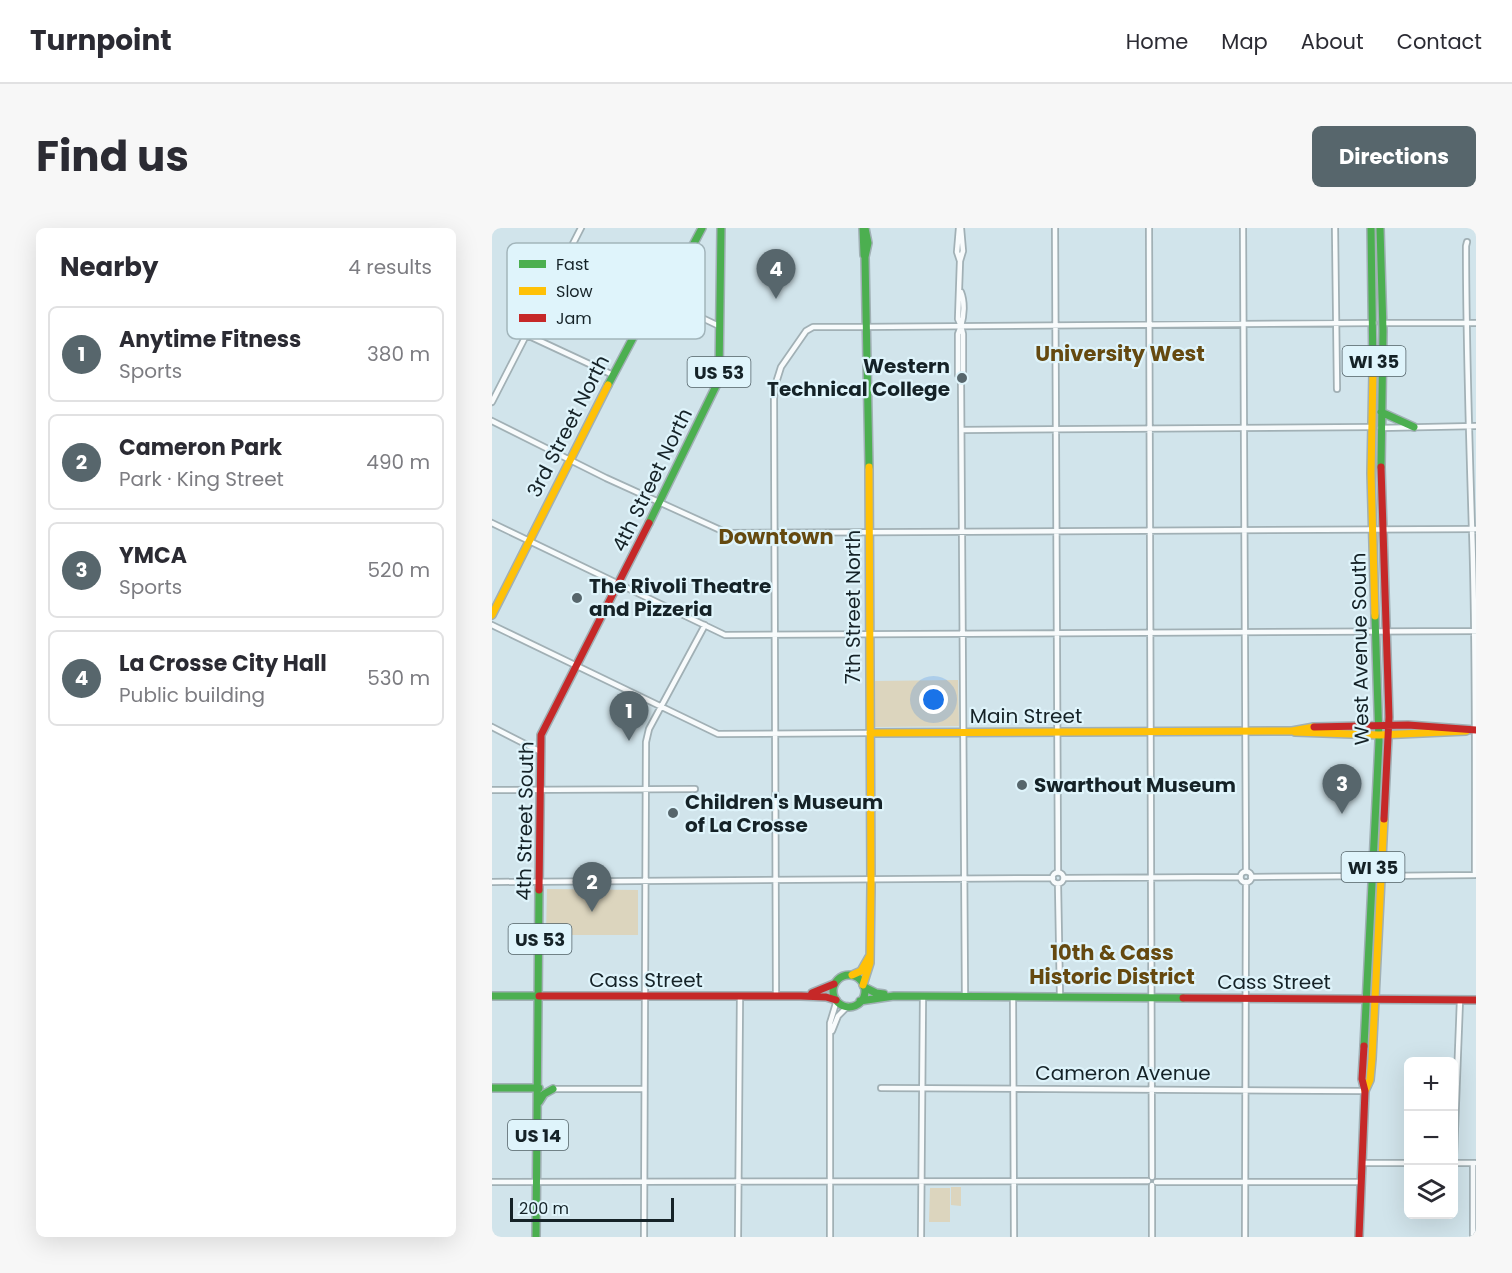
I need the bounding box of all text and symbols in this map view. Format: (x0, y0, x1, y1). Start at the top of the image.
text: Turnpoint (30, 21, 172, 60)
text: Home (1126, 27, 1188, 56)
text: Map (1221, 27, 1268, 56)
text: About (1301, 27, 1364, 56)
text: Contact (1397, 27, 1482, 56)
button: Directions (1312, 126, 1476, 187)
text: Find us (36, 127, 189, 186)
legend (507, 243, 705, 339)
text: Nearby (60, 249, 158, 285)
pin: 4 (756, 250, 796, 299)
text: 4 results (348, 253, 432, 281)
text: Fast (556, 253, 589, 276)
text: Slow (556, 280, 593, 303)
text: Jam (556, 307, 592, 330)
text: Anytime Fitness (119, 324, 301, 355)
district label: University West (1035, 339, 1205, 368)
text: 1 (78, 340, 85, 368)
text: 380 m (367, 340, 430, 368)
road number: WI 35 (1342, 346, 1406, 376)
street label: 3rd Street North (520, 350, 616, 502)
place label: Western Technical College (767, 352, 950, 403)
text: Sports (119, 357, 182, 385)
road number: US 53 (688, 357, 750, 387)
marker: Western Technical College (955, 371, 969, 385)
street label: 4th Street North (605, 404, 699, 556)
text: Cameron Park (119, 432, 282, 463)
text: 2 (76, 448, 87, 476)
text: 490 m (366, 448, 430, 476)
text: Park · King Street (119, 465, 284, 493)
district label: Downtown (718, 522, 834, 551)
street label: 7th Street North (839, 530, 867, 684)
text: YMCA (119, 540, 187, 571)
street label: West Avenue South (1344, 552, 1376, 746)
text: 3 (75, 556, 88, 584)
text: 520 m (367, 556, 430, 584)
place label: The Rivoli Theatre and Pizzeria (589, 572, 771, 623)
text: Sports (119, 573, 182, 601)
marker: The Rivoli Theatre and Pizzeria (570, 591, 584, 605)
text: La Crosse City Hall (119, 648, 327, 679)
text: 4 (75, 664, 88, 692)
text: 530 m (367, 664, 430, 692)
text: Public building (119, 681, 265, 709)
your location (919, 685, 948, 714)
pin: 1 (610, 692, 648, 741)
street label: Main Street (970, 702, 1082, 730)
street label: 4th Street South (510, 741, 540, 901)
pin: 3 (1322, 764, 1362, 814)
place label: Swarthout Museum (1034, 771, 1236, 799)
marker: Swarthout Museum (1015, 778, 1029, 792)
place label: Children's Museum of La Crosse (685, 788, 883, 839)
marker: Children's Museum of La Crosse (666, 806, 680, 820)
road number: WI 35 (1342, 852, 1404, 882)
pin: 2 (572, 862, 612, 912)
road number: US 53 (508, 924, 572, 954)
district label: 10th & Cass Historic District (1029, 938, 1195, 991)
street label: Cass Street (589, 966, 703, 994)
street label: Cass Street (1217, 968, 1331, 996)
map controls (1404, 1057, 1458, 1219)
button: + (1404, 1057, 1458, 1111)
street label: Cameron Avenue (1035, 1059, 1211, 1087)
button: − (1404, 1111, 1458, 1165)
road number: US 14 (508, 1120, 568, 1150)
button: layers (1404, 1165, 1458, 1219)
scale bar (510, 1195, 674, 1222)
text: 200 m (519, 1197, 569, 1220)

